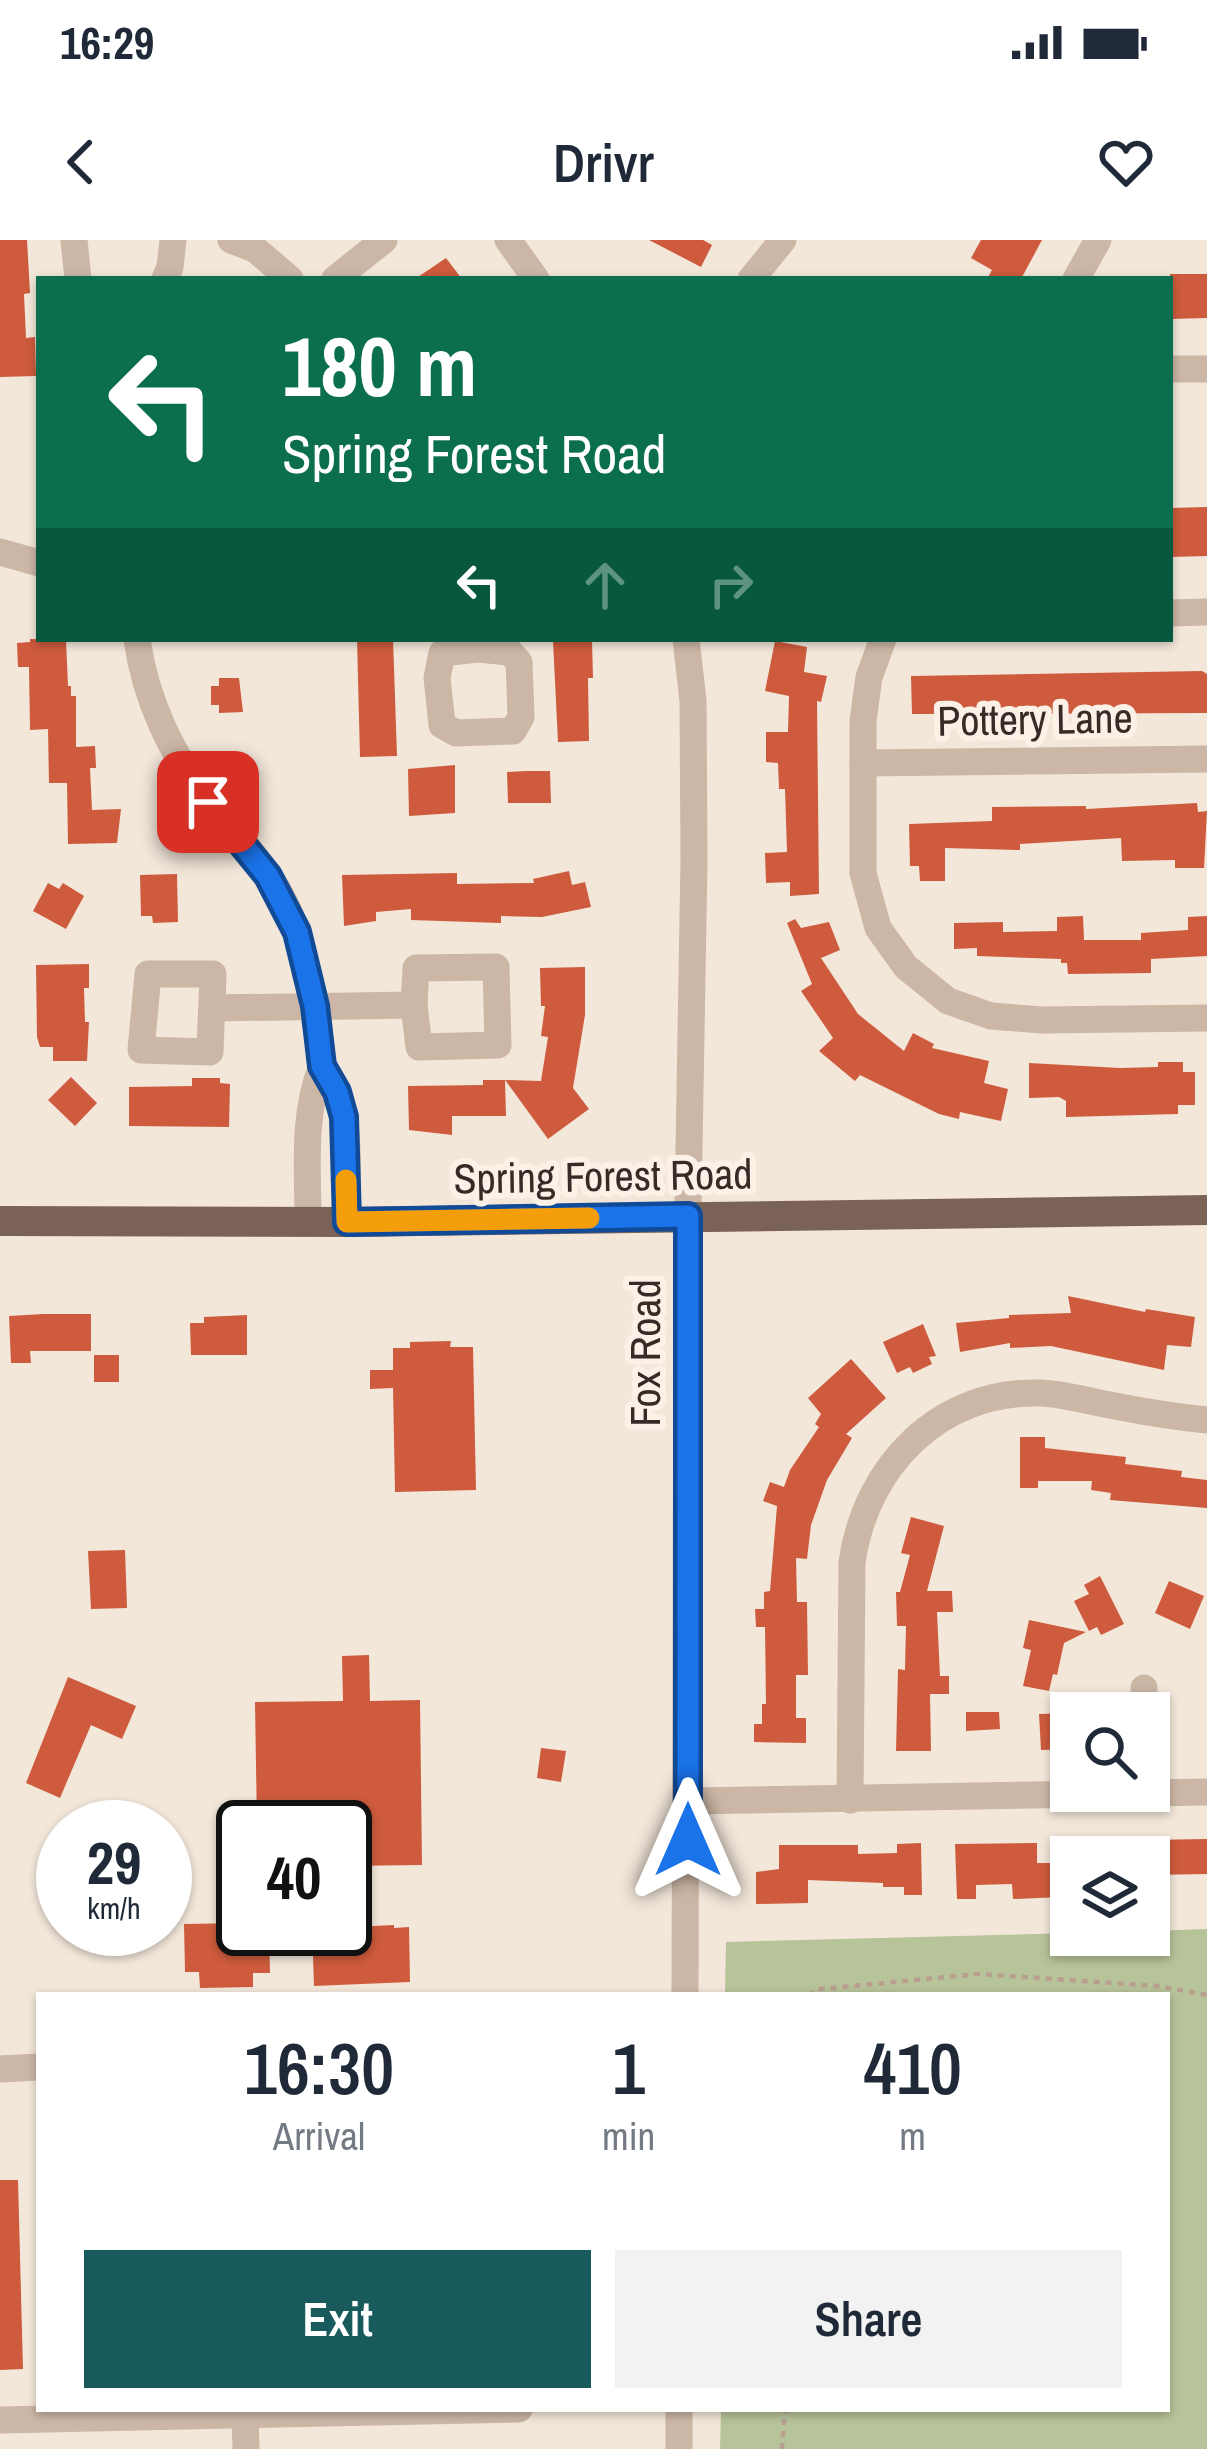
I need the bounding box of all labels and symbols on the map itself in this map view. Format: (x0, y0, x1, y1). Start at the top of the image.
street label: Pottery Lane (937, 689, 1133, 749)
pin (157, 751, 259, 853)
street label: Spring Forest Road (453, 1145, 753, 1207)
street label: Fox Road (617, 1279, 673, 1427)
position arrow (625, 1777, 751, 1903)
speed limit sign: 40 (216, 1800, 372, 1956)

